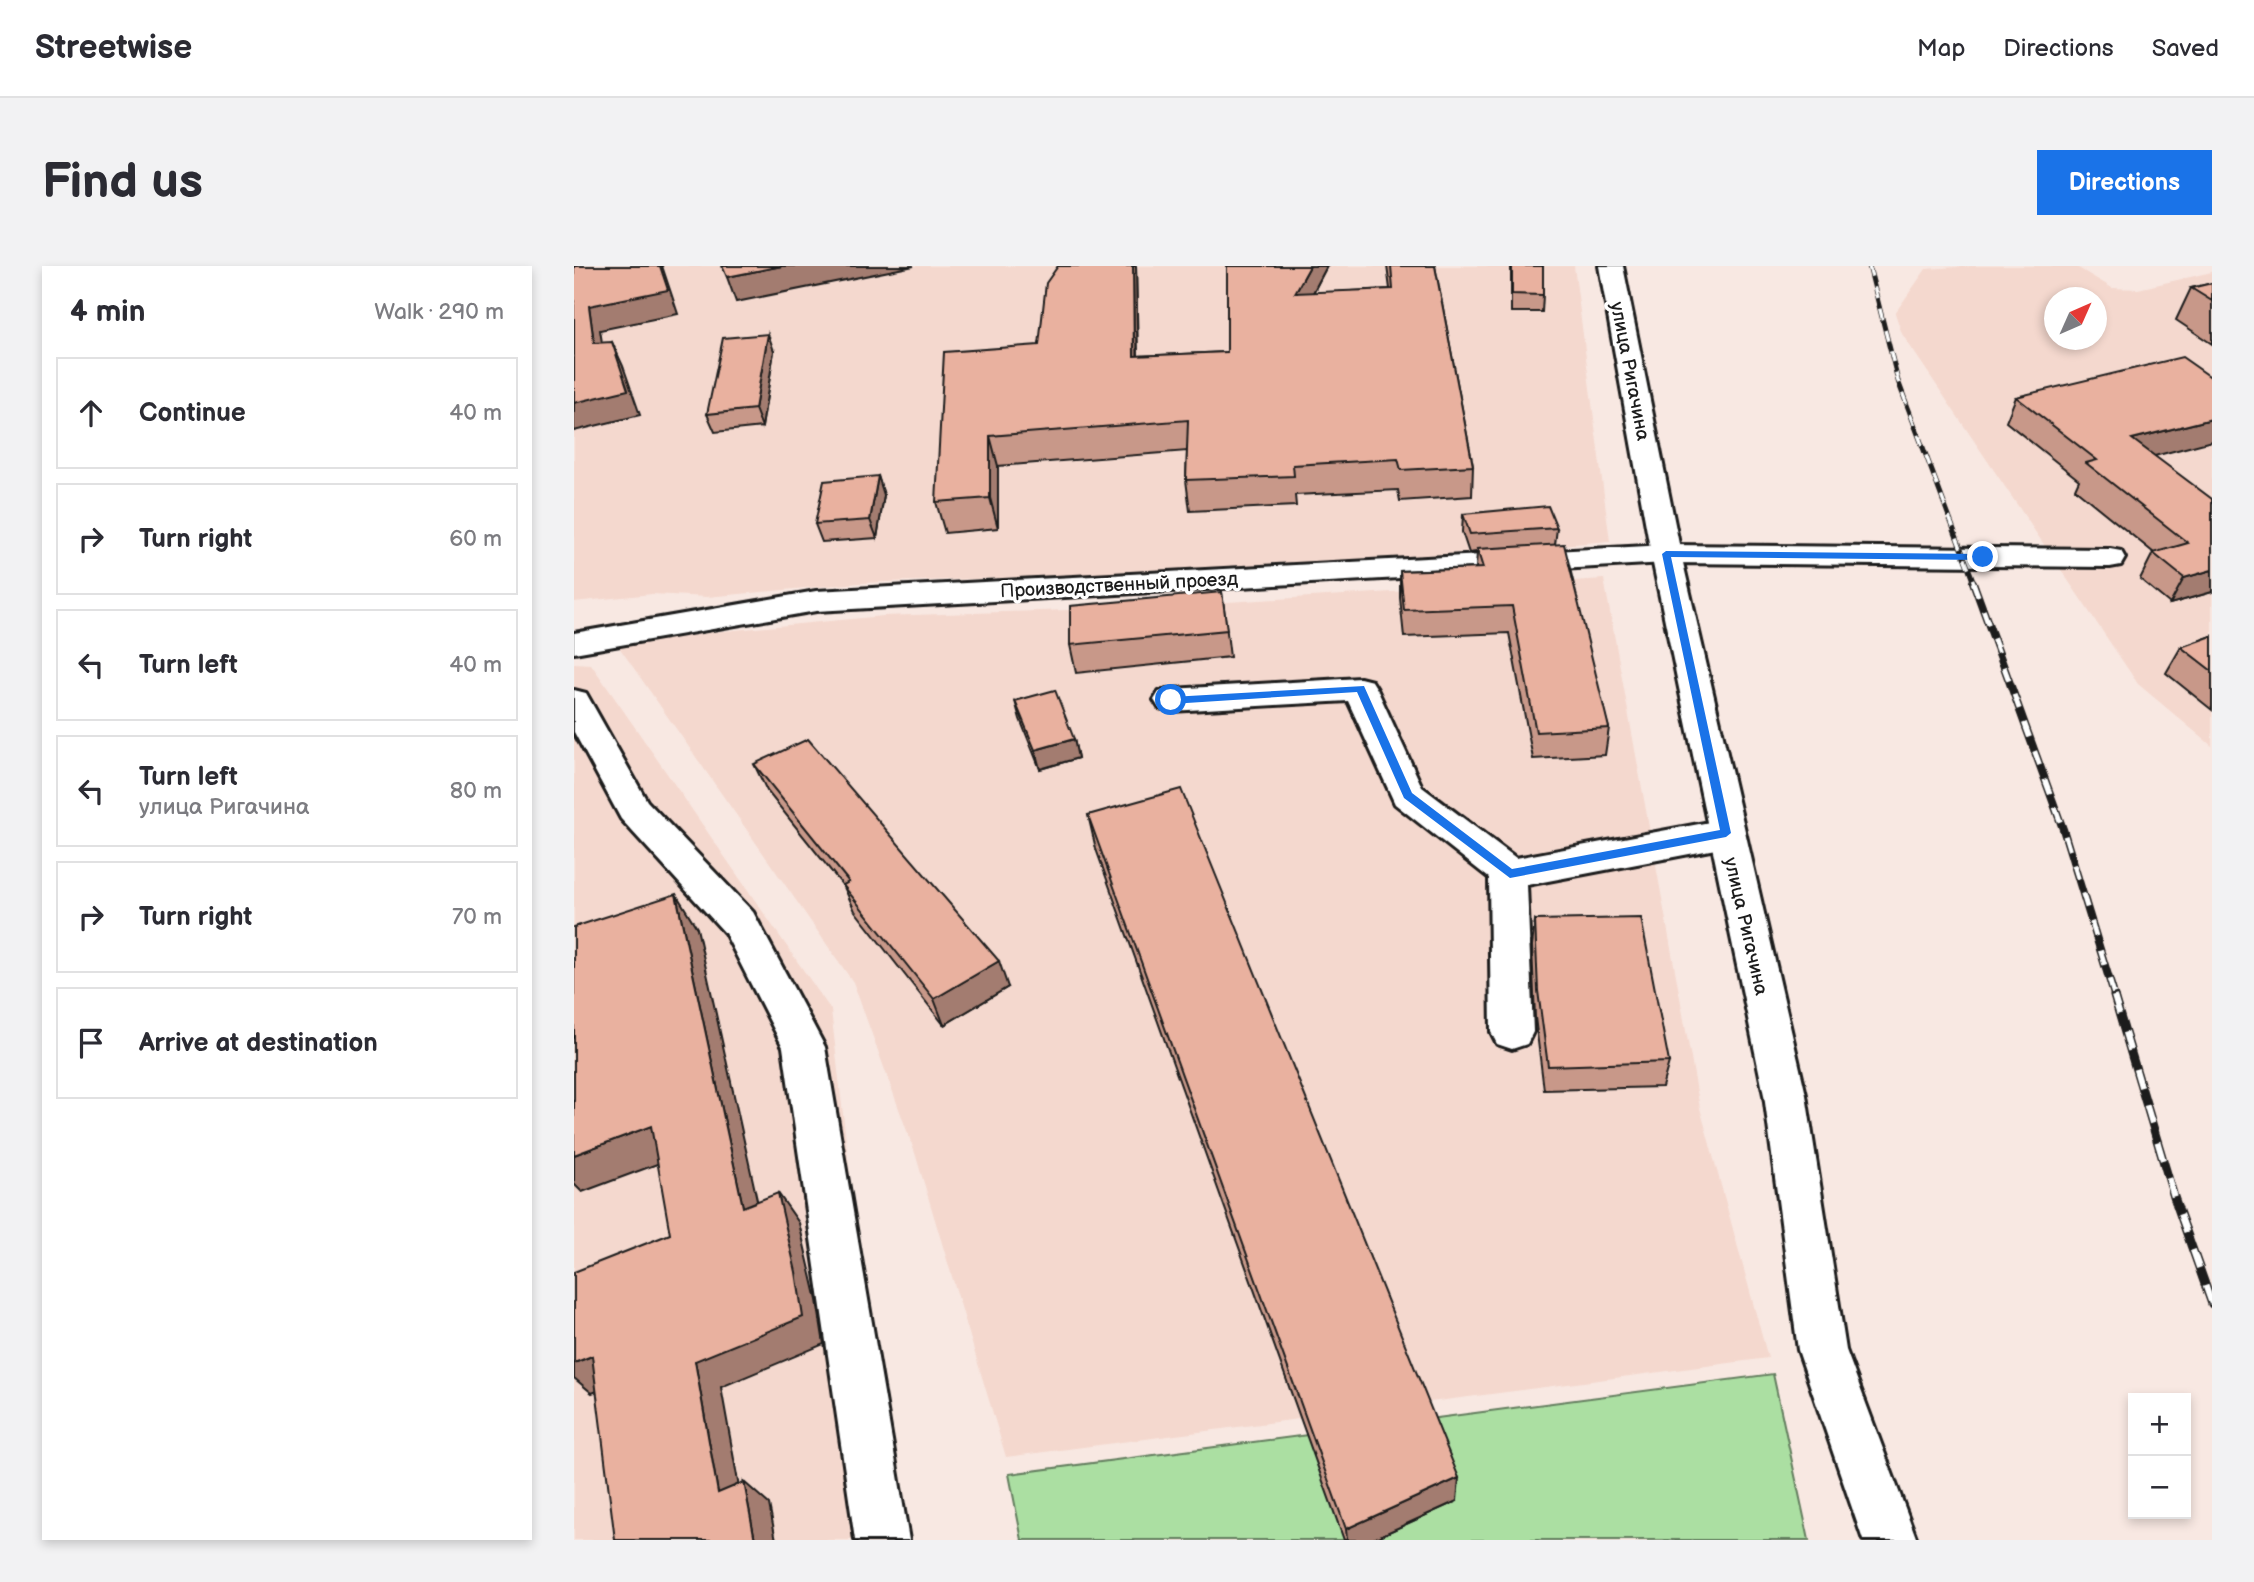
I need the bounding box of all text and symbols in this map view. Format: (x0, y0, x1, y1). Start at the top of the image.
text: Streetwise (35, 28, 192, 68)
text: Map (1917, 34, 1965, 63)
text: Directions (2003, 34, 2114, 63)
text: Saved (2152, 34, 2219, 63)
button: Directions (2037, 150, 2212, 215)
text: Find us (42, 153, 203, 212)
north arrow (2044, 287, 2107, 350)
text: 4 min (70, 294, 145, 330)
text: Walk · 290 m (374, 298, 504, 326)
street label: улица Ригачина (1605, 300, 1654, 443)
icon: ahead (72, 394, 110, 432)
text: Continue (139, 398, 246, 429)
text: 40 m (449, 399, 502, 427)
icon: right (72, 520, 110, 558)
text: Turn right (139, 524, 252, 555)
text: 60 m (449, 525, 502, 553)
route end (1967, 541, 1998, 572)
street label: Производственный проезд (1000, 568, 1239, 603)
icon: left (72, 646, 110, 684)
text: Turn left (139, 650, 238, 681)
text: 40 m (449, 651, 502, 679)
route start (1155, 684, 1186, 715)
text: Turn left (139, 762, 238, 793)
icon: left (72, 772, 110, 810)
text: 80 m (450, 777, 502, 805)
text: улица Ригачина (139, 793, 310, 821)
street label: улица Ригачина (1718, 855, 1773, 998)
icon: right (72, 898, 110, 936)
text: Turn right (139, 902, 252, 933)
text: 70 m (452, 903, 502, 931)
icon: arrive (72, 1024, 110, 1062)
text: Arrive at destination (139, 1028, 378, 1059)
map controls (2128, 1393, 2191, 1519)
button: + (2128, 1393, 2191, 1456)
button: − (2128, 1456, 2191, 1519)

